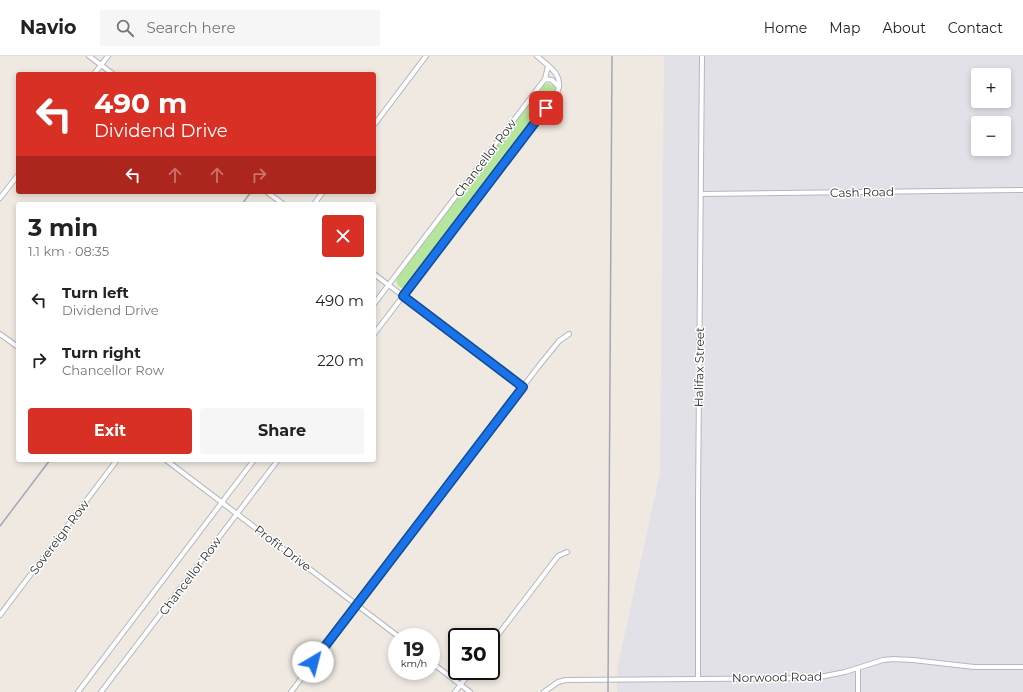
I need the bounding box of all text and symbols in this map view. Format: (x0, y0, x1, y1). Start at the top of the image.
search box (100, 10, 380, 46)
text: Navio (20, 16, 76, 39)
icon: search (114, 17, 136, 39)
text: Search here (146, 18, 236, 37)
text: Home (764, 19, 807, 37)
text: Map (829, 19, 860, 37)
text: About (882, 19, 926, 37)
text: Contact (948, 19, 1003, 37)
map controls (971, 68, 1011, 156)
button: + (971, 68, 1011, 108)
text: 490 m (94, 86, 187, 120)
icon: left (28, 88, 80, 140)
pin (529, 91, 563, 125)
icon: arrive (535, 97, 557, 119)
street label: Chancellor Row (451, 116, 520, 200)
button: − (971, 116, 1011, 156)
text: Dividend Drive (94, 120, 228, 142)
icon: left (122, 164, 144, 186)
icon: ahead (164, 164, 186, 186)
icon: ahead (206, 164, 228, 186)
icon: right (248, 164, 270, 186)
street label: Cash Road (830, 184, 894, 200)
text: 3 min (28, 213, 98, 242)
button: close (322, 215, 364, 257)
text: 1.1 km · 08:35 (28, 243, 109, 259)
text: Turn left (62, 283, 129, 302)
icon: left (28, 289, 50, 311)
text: 490 m (315, 291, 364, 310)
text: Dividend Drive (62, 302, 159, 318)
street label: Halifax Street (691, 327, 707, 407)
text: Turn right (62, 343, 141, 362)
icon: right (28, 349, 50, 371)
text: 220 m (317, 351, 364, 370)
text: Chancellor Row (62, 362, 164, 378)
button: Exit (28, 408, 192, 454)
button: Share (200, 408, 364, 454)
street label: Sovereign Row (26, 496, 92, 577)
street label: Profit Drive (252, 522, 314, 574)
street label: Chancellor Row (156, 534, 225, 618)
speed limit sign: 30 (448, 628, 500, 680)
text: 19 (404, 637, 424, 661)
position arrow (292, 641, 334, 683)
text: km/h (401, 657, 427, 670)
street label: Norwood Road (732, 669, 822, 685)

